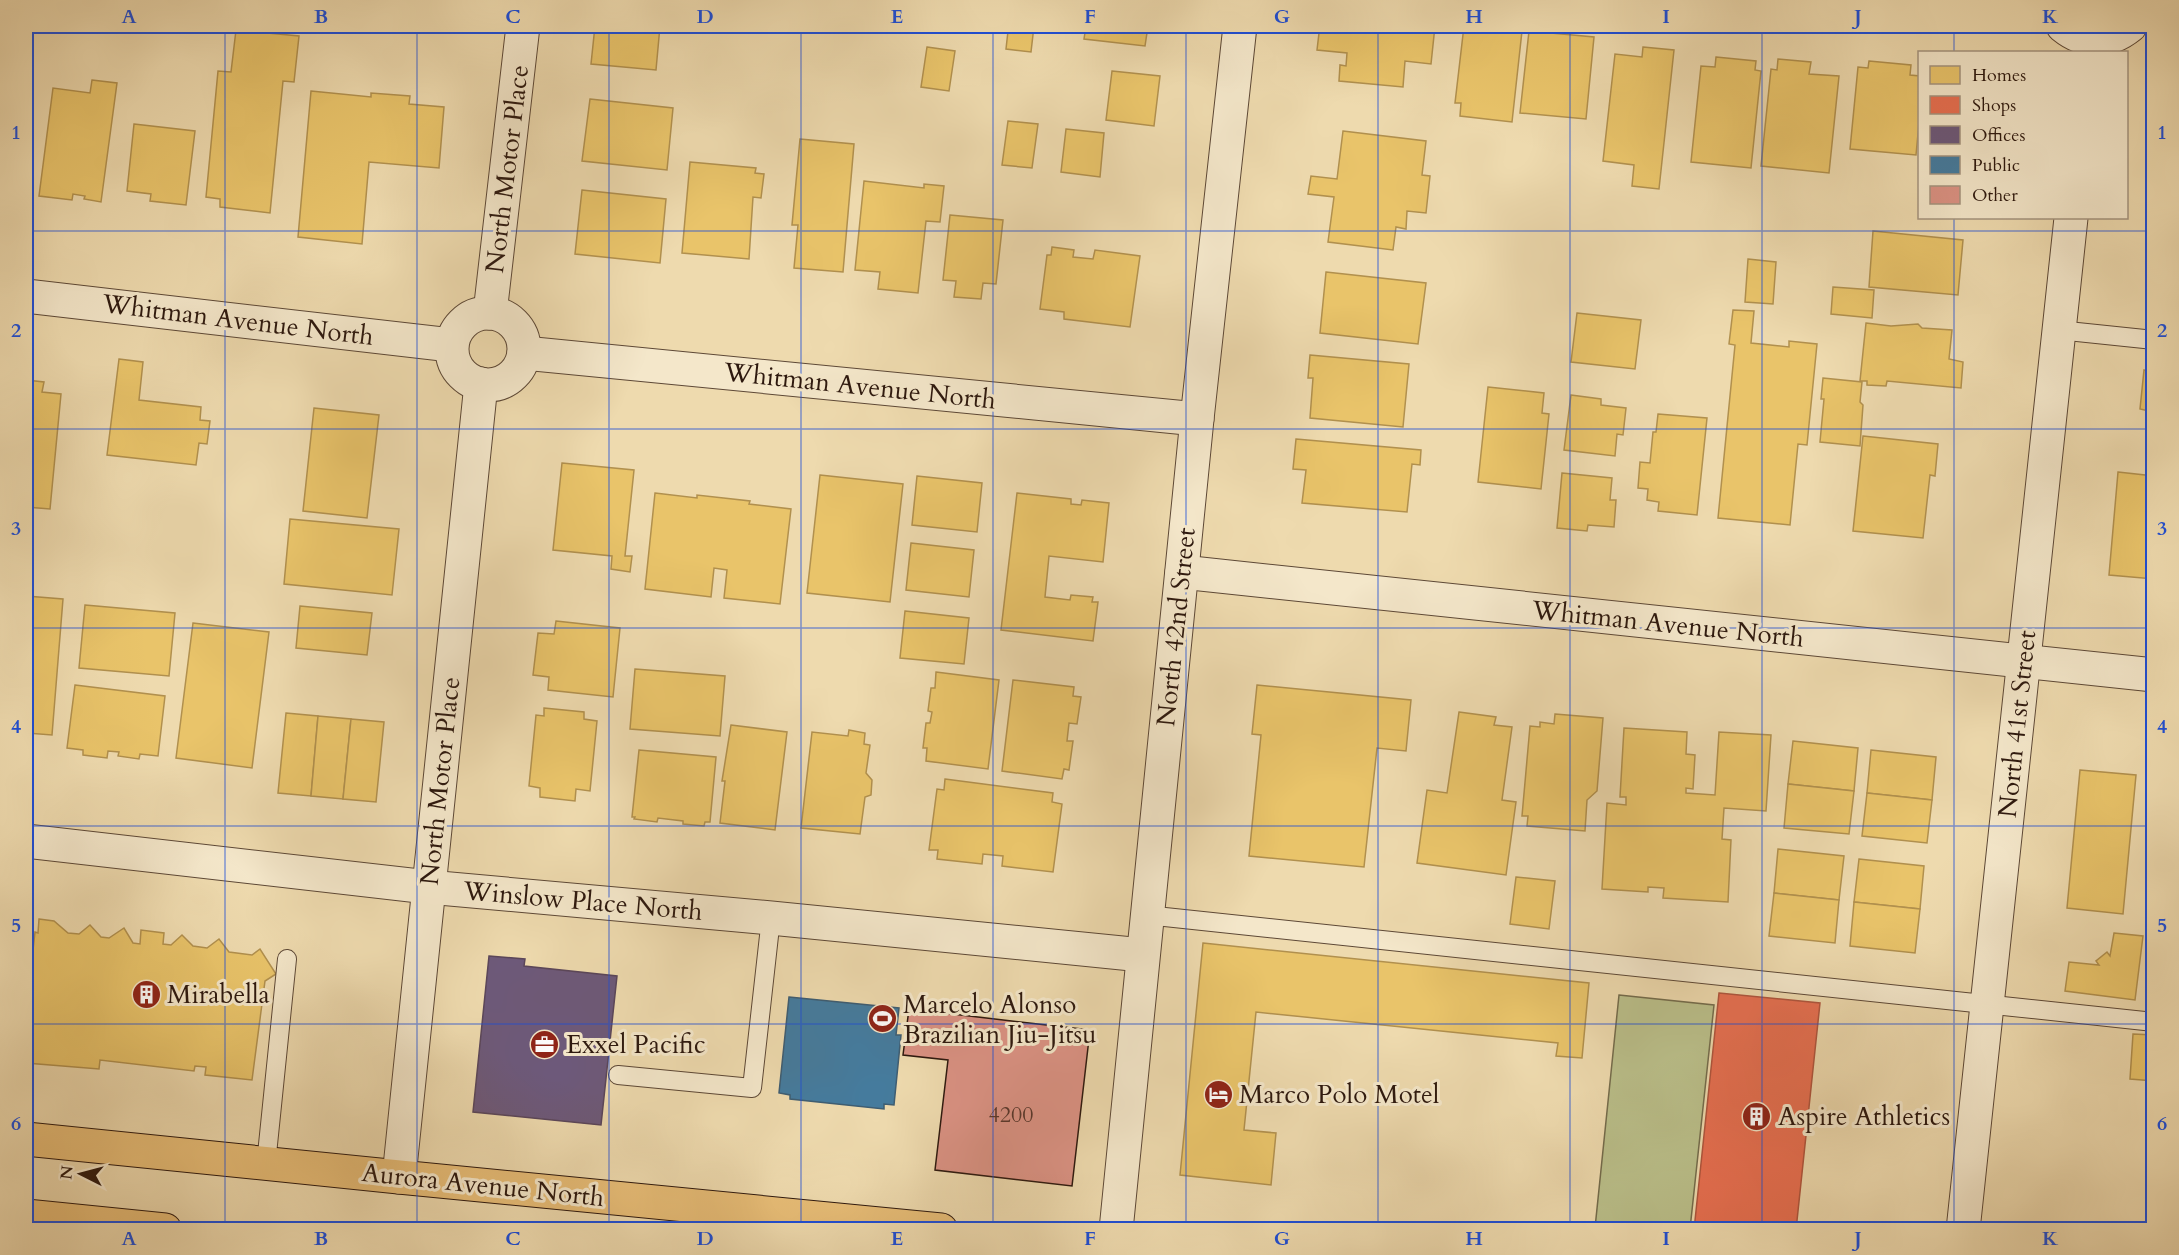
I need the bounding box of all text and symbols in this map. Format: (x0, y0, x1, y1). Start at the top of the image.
text: A (121, 3, 137, 30)
text: B (314, 3, 328, 30)
text: C (505, 3, 521, 30)
text: D (696, 3, 714, 30)
text: E (891, 3, 903, 30)
text: F (1084, 3, 1096, 30)
text: G (1274, 3, 1290, 30)
text: H (1465, 3, 1483, 30)
text: I (1662, 3, 1670, 30)
text: J (1851, 3, 1862, 30)
text: K (2042, 3, 2059, 30)
legend (1918, 51, 2128, 219)
street label: North Motor Place (477, 63, 537, 275)
text: Homes (1972, 63, 2026, 88)
text: Shops (1972, 93, 2016, 118)
text: 1 (11, 119, 21, 146)
text: 1 (2157, 119, 2167, 146)
text: Offices (1972, 123, 2026, 148)
text: Public (1972, 153, 2020, 178)
text: Other (1972, 183, 2018, 208)
street label: Whitman Avenue North (99, 286, 376, 354)
text: 2 (11, 317, 21, 344)
text: 2 (2157, 317, 2167, 344)
street label: Whitman Avenue North (721, 354, 998, 418)
text: 3 (11, 515, 21, 542)
text: 3 (2157, 515, 2167, 542)
street label: North 42nd Street (1148, 526, 1204, 728)
street label: Whitman Avenue North (1529, 592, 1806, 656)
street label: North 41st Street (1990, 629, 2044, 819)
street label: North Motor Place (412, 675, 468, 887)
text: 4 (11, 713, 21, 740)
text: 4 (2157, 713, 2167, 740)
street label: Winslow Place North (461, 873, 704, 929)
text: 5 (11, 912, 21, 939)
text: 5 (2157, 912, 2167, 939)
place label: Mirabella (167, 977, 270, 1012)
building icon: Mirabella (130, 978, 162, 1010)
place label: Marcelo Alonso Brazilian Jiu-Jitsu (903, 987, 1097, 1052)
sports icon: Marcelo Alonso Brazilian Jiu-Jitsu (866, 1003, 898, 1035)
place label: Exxel Pacific (566, 1027, 706, 1062)
office icon: Exxel Pacific (529, 1028, 561, 1060)
place label: Marco Polo Motel (1239, 1077, 1440, 1112)
hotel icon: Marco Polo Motel (1202, 1078, 1234, 1110)
place label: Aspire Athletics (1778, 1099, 1950, 1134)
house number: 4200 (988, 1100, 1034, 1130)
building icon: Aspire Athletics (1741, 1100, 1773, 1132)
text: 6 (11, 1110, 21, 1137)
text: 6 (2157, 1110, 2167, 1137)
north arrow (51, 1144, 111, 1204)
street label: Aurora Avenue North (360, 1155, 606, 1215)
text: N (55, 1164, 79, 1181)
text: A (121, 1225, 137, 1252)
text: B (314, 1225, 328, 1252)
text: C (505, 1225, 521, 1252)
text: D (696, 1225, 714, 1252)
text: E (891, 1225, 903, 1252)
text: F (1084, 1225, 1096, 1252)
text: G (1274, 1225, 1290, 1252)
text: H (1465, 1225, 1483, 1252)
text: I (1662, 1225, 1670, 1252)
text: J (1851, 1225, 1862, 1252)
text: K (2042, 1225, 2059, 1252)

